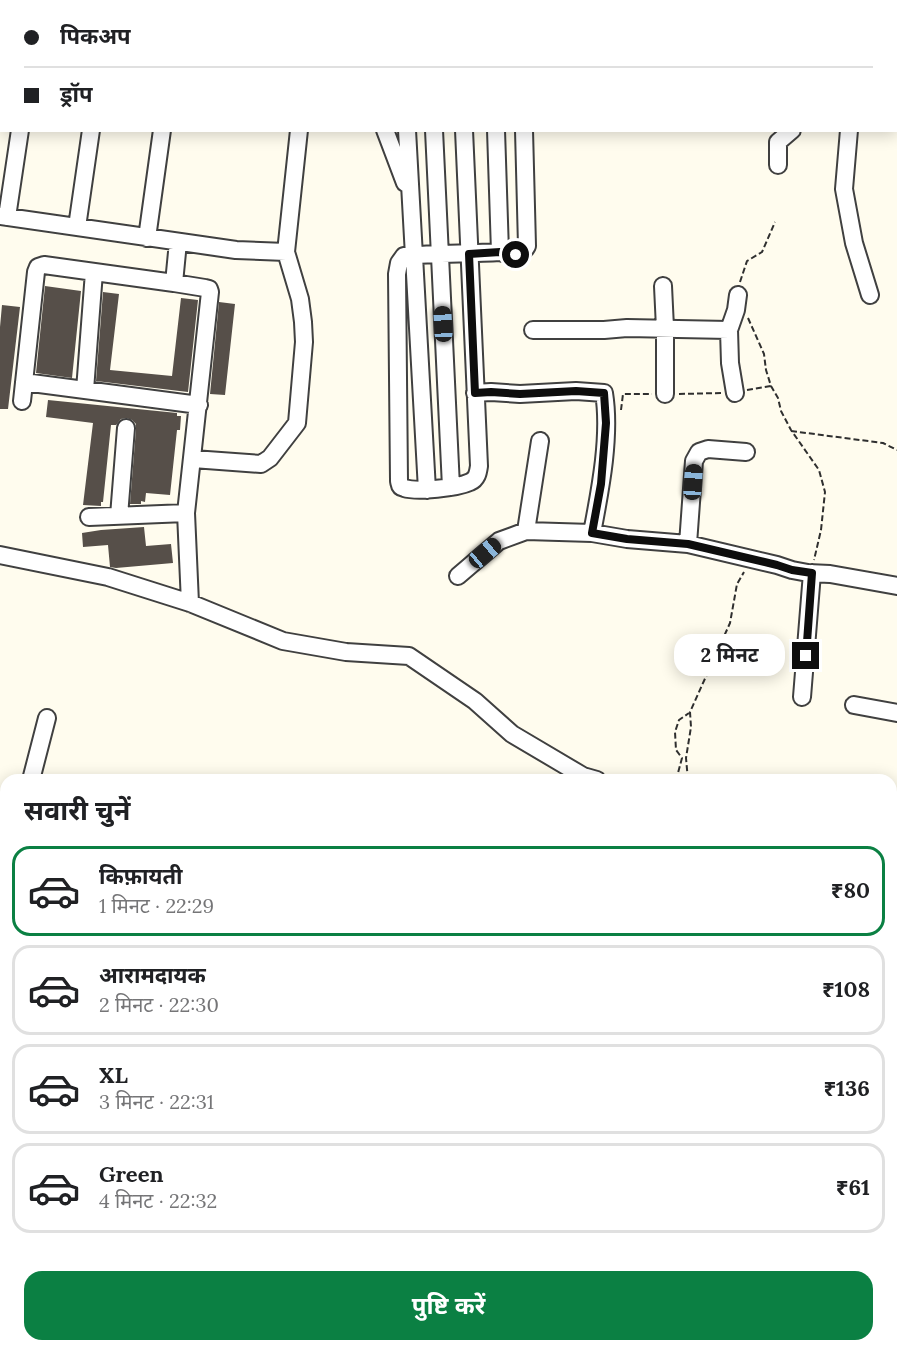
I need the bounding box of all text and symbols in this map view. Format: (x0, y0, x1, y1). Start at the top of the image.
text: पिकअप (60, 22, 131, 50)
text: ड्रॉप (60, 80, 93, 108)
route start (502, 241, 529, 268)
car (433, 306, 453, 342)
car (683, 463, 703, 501)
car (465, 535, 505, 571)
callout: 2 मिनट (674, 635, 785, 677)
text: 2 मिनट (701, 642, 758, 667)
route end (792, 642, 819, 669)
text: सवारी चुनें (24, 793, 130, 827)
text: किफ़ायती (99, 862, 183, 890)
icon: car (27, 864, 81, 918)
text: ₹80 (831, 876, 870, 904)
text: 1 मिनट · 22:29 (99, 893, 214, 918)
text: आरामदायक (99, 961, 206, 989)
icon: car (27, 963, 81, 1017)
text: ₹108 (822, 975, 870, 1003)
text: 2 मिनट · 22:30 (99, 992, 219, 1017)
text: XL (99, 1061, 128, 1089)
icon: car (27, 1062, 81, 1116)
text: ₹136 (824, 1074, 870, 1102)
text: 3 मिनट · 22:31 (99, 1089, 214, 1114)
text: Green (99, 1160, 164, 1188)
icon: car (27, 1161, 81, 1215)
text: ₹61 (836, 1173, 870, 1201)
text: 4 मिनट · 22:32 (99, 1188, 217, 1213)
button: पुष्टि करें (24, 1271, 873, 1340)

